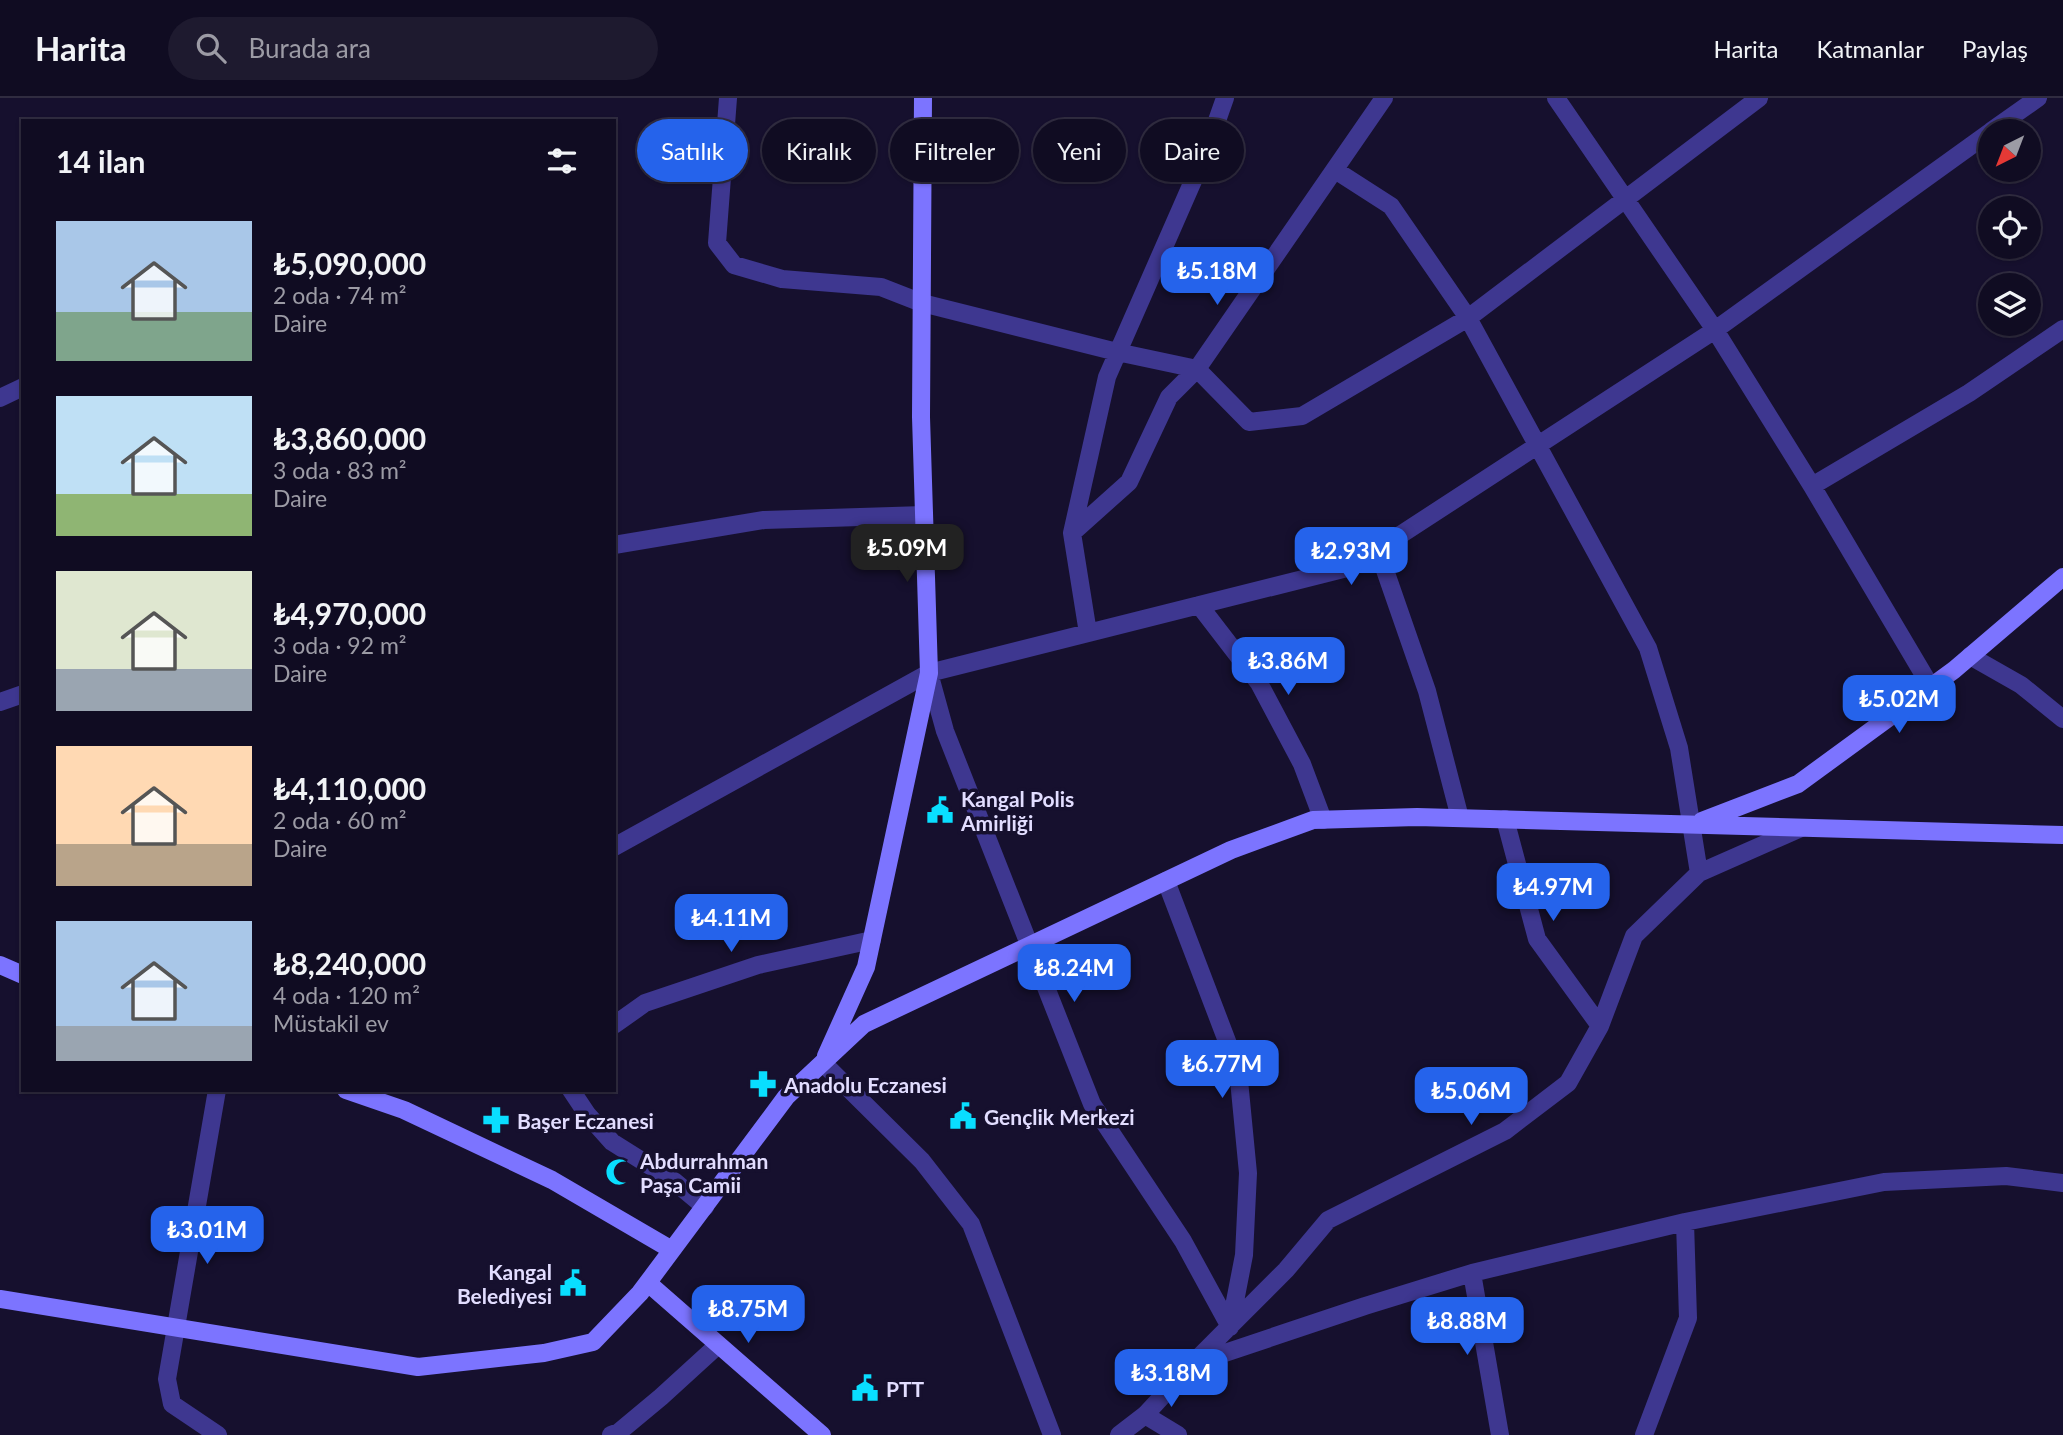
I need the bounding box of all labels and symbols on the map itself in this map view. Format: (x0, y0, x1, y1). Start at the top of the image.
north arrow (1978, 119, 2040, 182)
pin: ₺5.18M (1160, 248, 1274, 307)
pin: ₺5.09M (850, 524, 964, 584)
pin: ₺2.93M (1294, 528, 1408, 587)
pin: ₺3.86M (1231, 638, 1345, 697)
pin: ₺5.02M (1842, 676, 1956, 735)
place label: Kangal Polis Amirliği (960, 786, 1074, 835)
public building icon: Kangal Polis Amirliği (925, 795, 955, 825)
pin: ₺4.97M (1496, 864, 1610, 923)
pin: ₺4.11M (674, 894, 788, 954)
pin: ₺8.24M (1017, 944, 1131, 1004)
pin: ₺6.77M (1165, 1040, 1279, 1100)
pin: ₺5.06M (1414, 1068, 1528, 1127)
pharmacy icon: Anadolu Eczanesi (748, 1069, 778, 1099)
place label: Anadolu Eczanesi (783, 1072, 947, 1097)
public building icon: Gençlik Merkezi (948, 1101, 978, 1131)
place label: Gençlik Merkezi (984, 1104, 1135, 1129)
pharmacy icon: Başer Eczanesi (481, 1105, 511, 1135)
place label: Başer Eczanesi (517, 1108, 654, 1133)
place label: Abdurrahman Paşa Camii (639, 1148, 768, 1197)
mosque icon: Abdurrahman Paşa Camii (604, 1157, 634, 1187)
pin: ₺3.01M (150, 1206, 264, 1266)
place label: Kangal Belediyesi (457, 1259, 552, 1308)
public building icon: Kangal Belediyesi (558, 1268, 588, 1298)
pin: ₺8.75M (691, 1286, 805, 1345)
pin: ₺8.88M (1410, 1298, 1524, 1357)
pin: ₺3.18M (1114, 1350, 1228, 1409)
public building icon: PTT (850, 1373, 880, 1403)
place label: PTT (886, 1376, 925, 1401)

